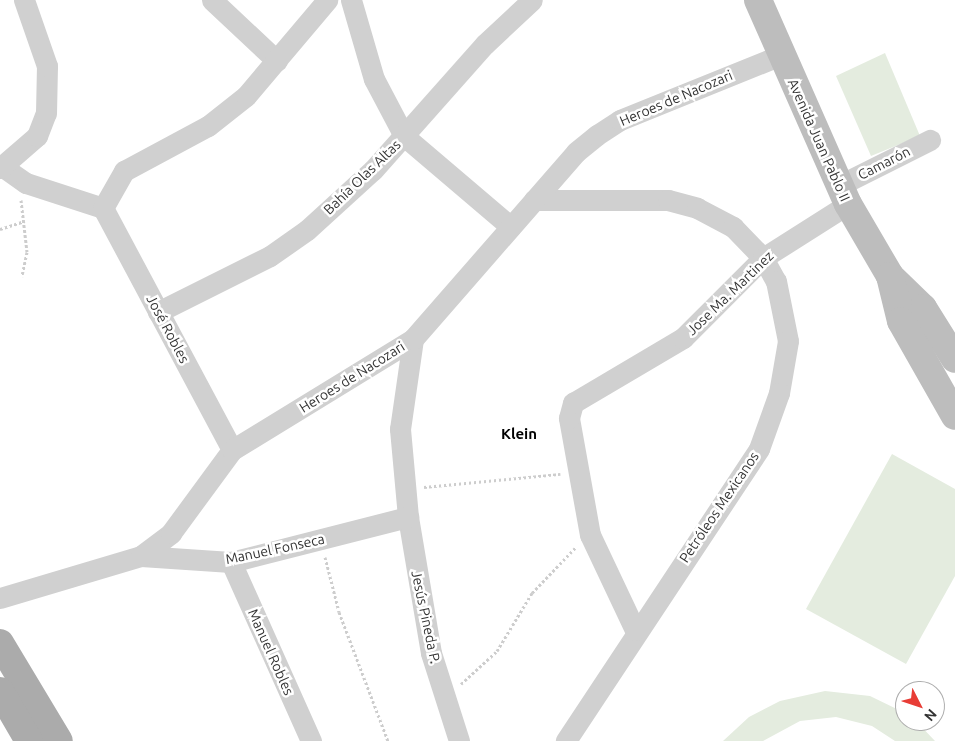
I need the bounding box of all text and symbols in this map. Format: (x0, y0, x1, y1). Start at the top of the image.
street label: Heroes de Nacozari (617, 67, 735, 129)
street label: Avenida Juan Pablo II (784, 76, 854, 204)
street label: Bahía Olas Altas (320, 136, 404, 218)
street label: Camarón (855, 143, 913, 183)
street label: Jose Ma. Martinez (683, 247, 777, 339)
street label: José Robles (143, 292, 193, 366)
street label: Heroes de Nacozari (296, 338, 408, 416)
district label: Klein (501, 425, 537, 443)
street label: Petróleos Mexicanos (676, 448, 762, 566)
street label: Manuel Fonseca (224, 530, 326, 568)
street label: Jesús Pineda P. (408, 569, 444, 665)
street label: Manuel Robles (245, 606, 297, 698)
north arrow (895, 681, 945, 731)
text: N (921, 706, 940, 724)

